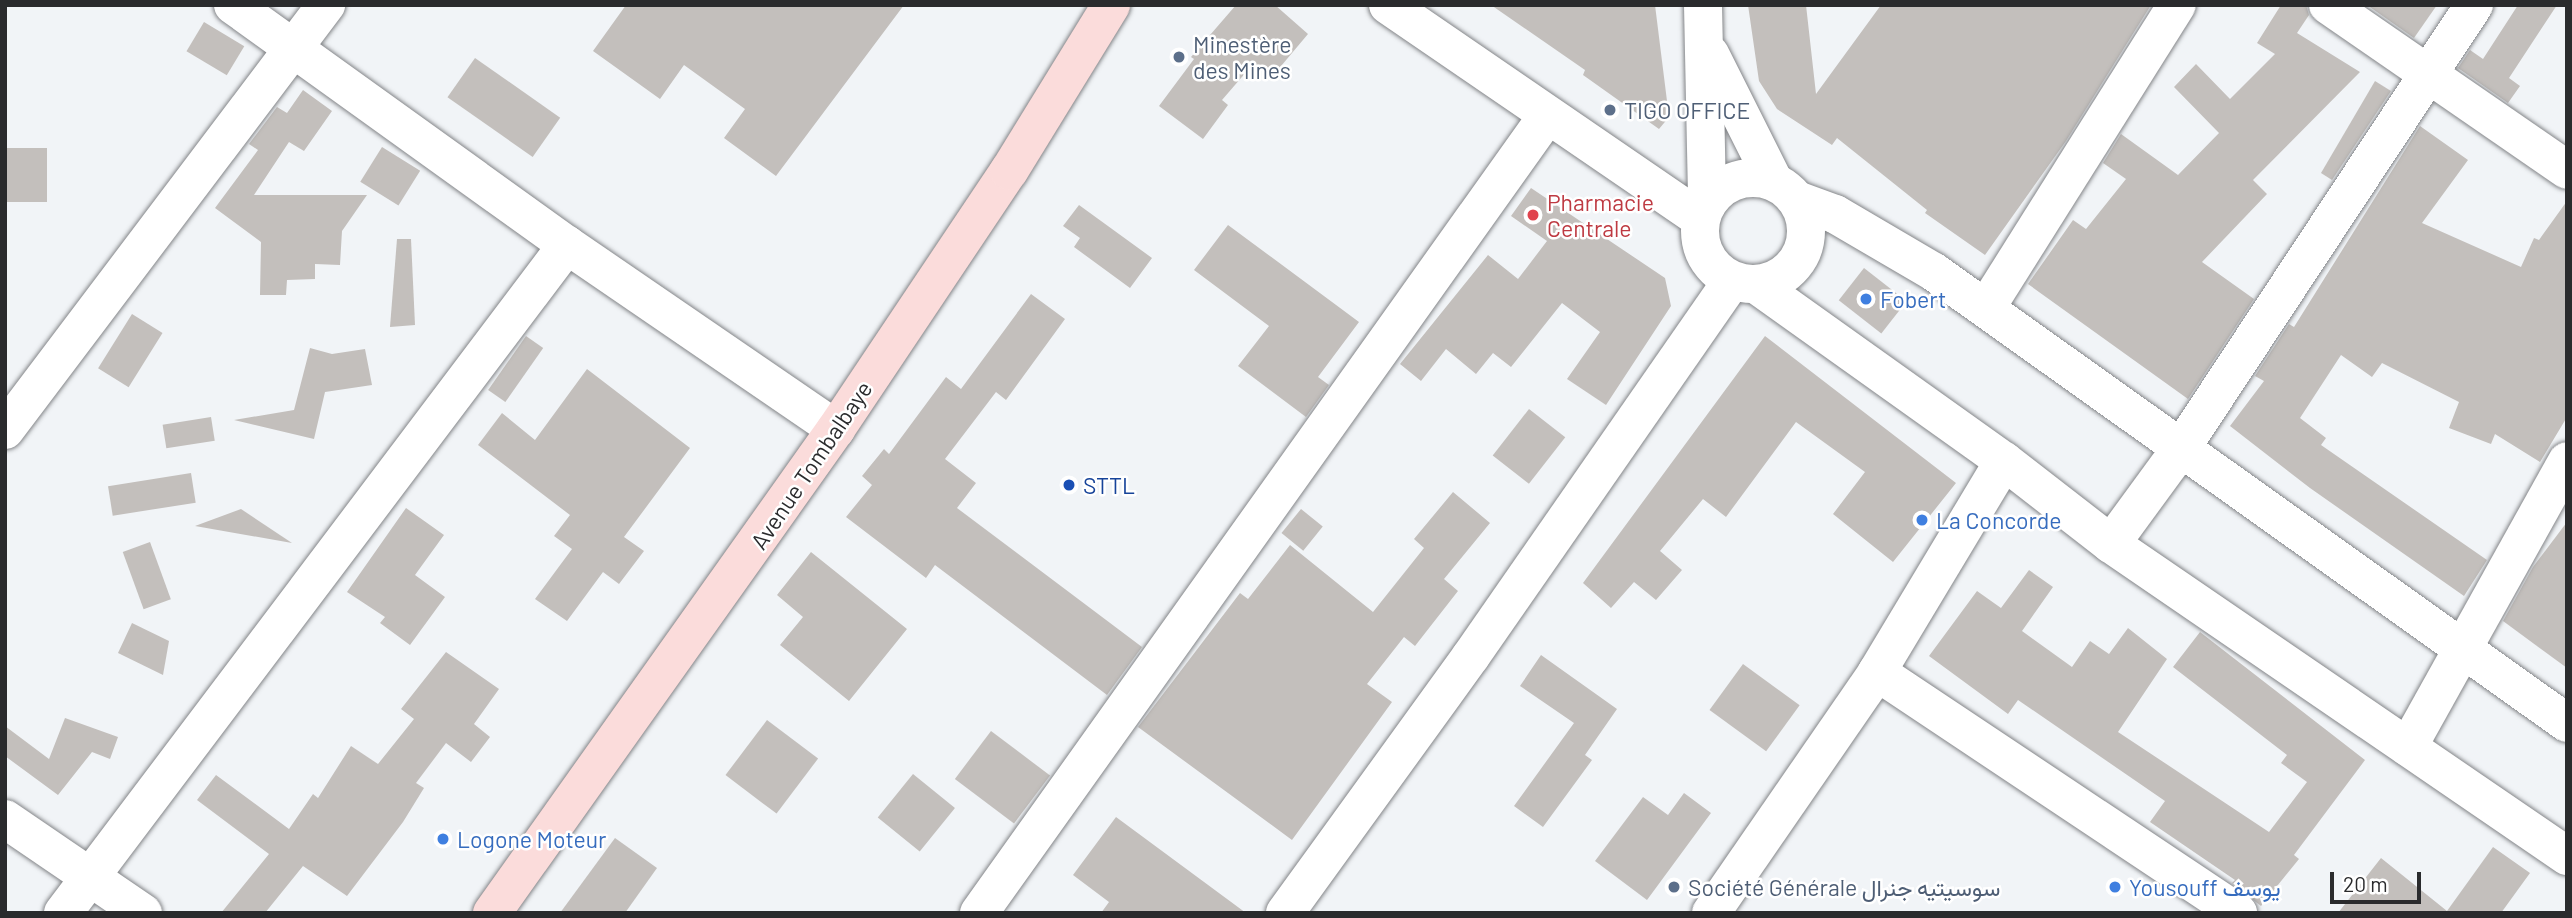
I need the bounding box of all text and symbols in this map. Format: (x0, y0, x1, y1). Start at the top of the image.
place label: Minestère des Mines (1193, 30, 1291, 84)
marker: Minestère des Mines (1171, 49, 1187, 65)
place label: TIGO OFFICE (1624, 96, 1750, 124)
marker: TIGO OFFICE (1602, 102, 1618, 118)
place label: Pharmacie Centrale (1547, 188, 1654, 242)
marker: Pharmacie Centrale (1525, 207, 1541, 223)
place label: Fobert (1880, 285, 1946, 313)
marker: Fobert (1858, 291, 1874, 307)
street label: Avenue Tombalbaye (744, 376, 878, 554)
place label: STTL (1083, 471, 1135, 499)
marker: STTL (1061, 477, 1077, 493)
place label: La Concorde (1936, 506, 2062, 534)
marker: La Concorde (1914, 512, 1930, 528)
place label: Logone Moteur (457, 825, 606, 853)
marker: Logone Moteur (435, 831, 451, 847)
scale bar (2334, 858, 2425, 902)
text: 20 m (2343, 871, 2388, 896)
place label: Société Générale سوسيتيه جنرال (1688, 873, 2000, 901)
place label: Yousouff يوسف (2129, 873, 2281, 901)
marker: Société Générale سوسيتيه جنرال (1666, 879, 1682, 895)
marker: Yousouff يوسف (2107, 879, 2123, 895)

